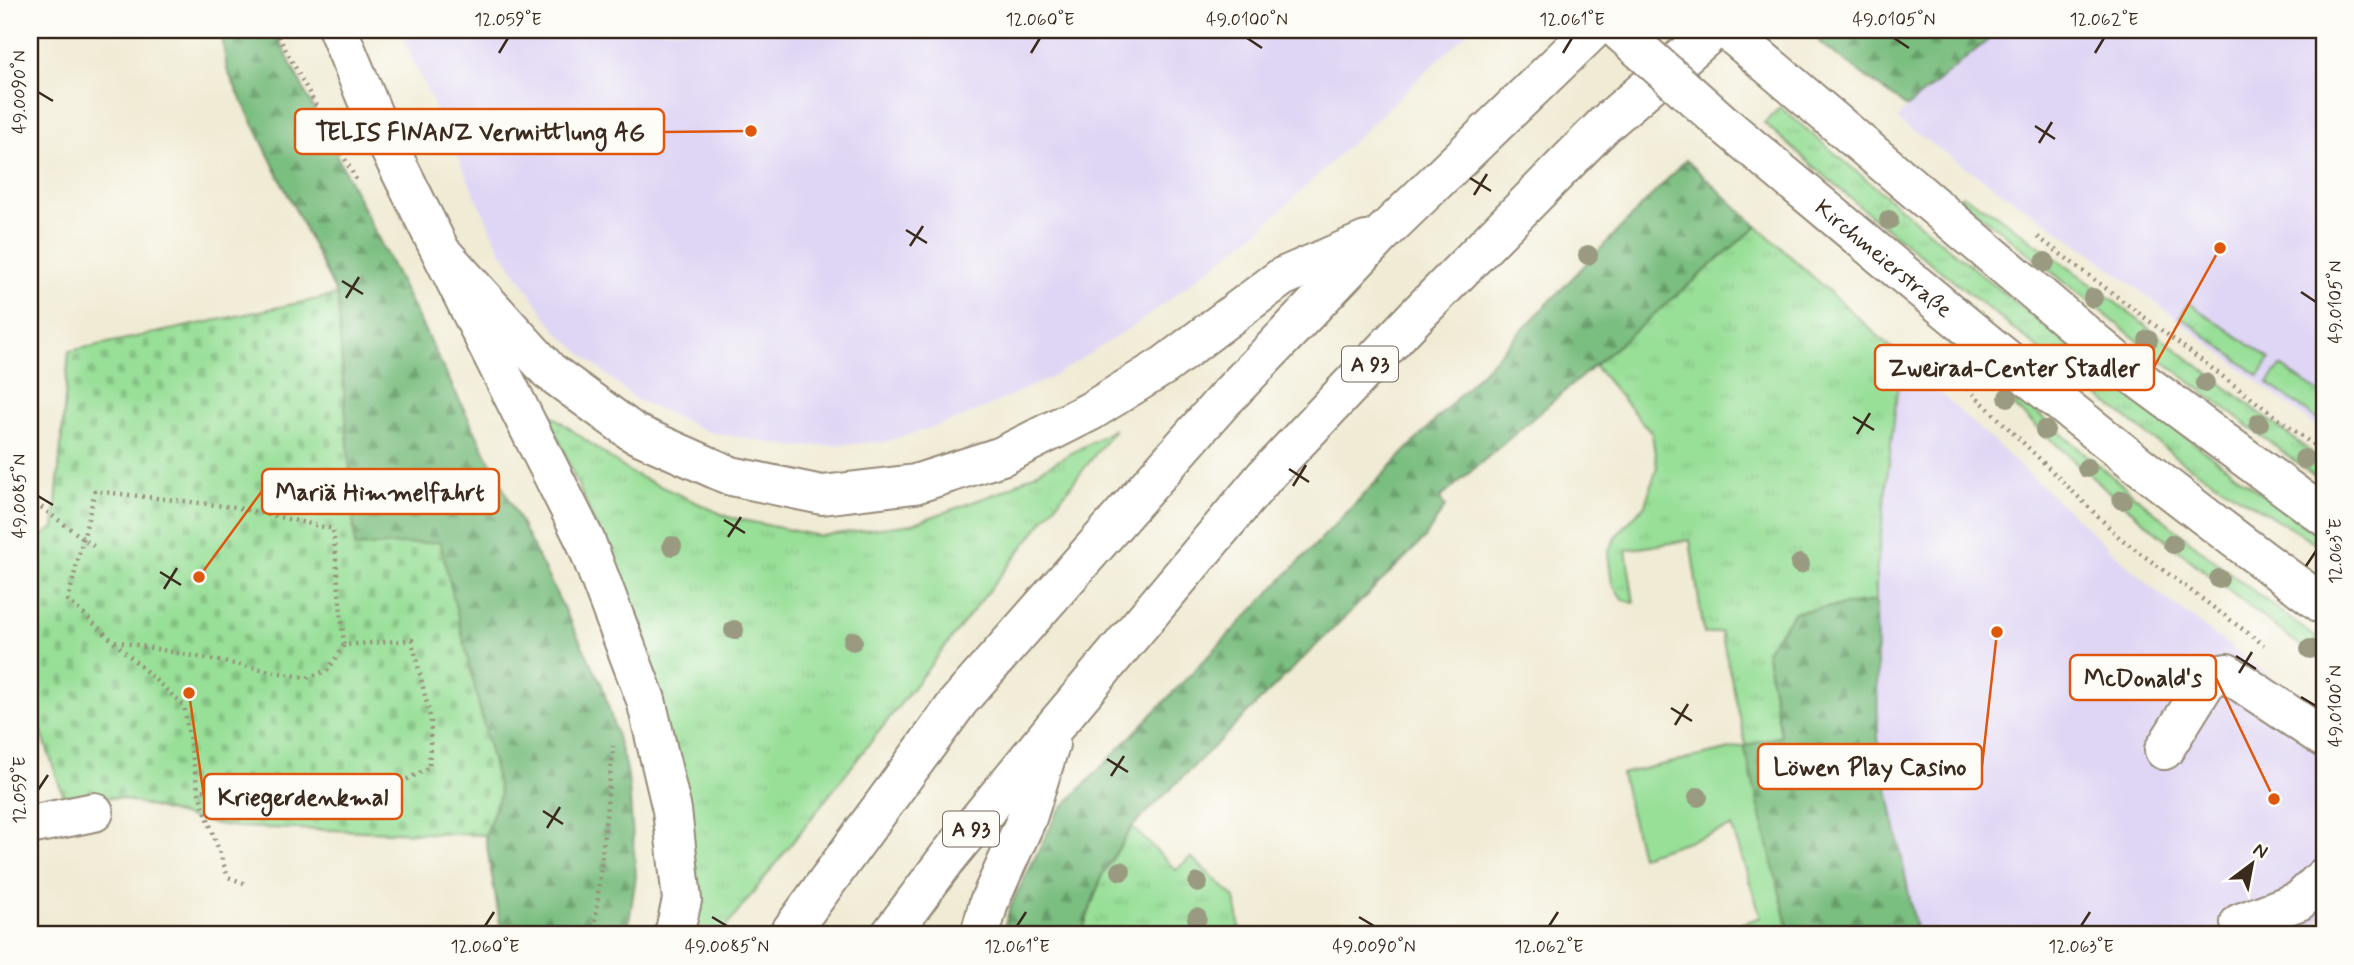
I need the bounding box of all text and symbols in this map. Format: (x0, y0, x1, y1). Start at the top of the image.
text: 12.059°E (474, 8, 542, 32)
text: 12.060°E (1005, 8, 1075, 32)
text: 49.0100°N (1206, 8, 1288, 32)
text: 12.061°E (1539, 8, 1605, 32)
text: 49.0105°N (1853, 8, 1935, 32)
text: 12.062°E (2069, 8, 2139, 32)
text: 49.0090°N (8, 50, 32, 134)
callout: TELIS FINANZ Vermittlung AG (295, 109, 664, 154)
text: TELIS FINANZ Vermittlung AG (315, 118, 645, 152)
street label: Kirchmeierstraße (1808, 194, 1958, 326)
text: 49.0105°N (2324, 261, 2348, 343)
callout: Zweirad-Center Stadler (1875, 345, 2154, 390)
road number: A 93 (1342, 346, 1398, 382)
text: Zweirad-Center Stadler (1888, 354, 2141, 385)
text: 49.0085°N (8, 454, 32, 538)
callout: Mariä Himmelfahrt (262, 469, 499, 514)
text: Mariä Himmelfahrt (276, 478, 484, 509)
text: 12.063°E (2324, 518, 2348, 584)
callout: McDonald's (2070, 655, 2216, 700)
text: McDonald's (2084, 664, 2202, 695)
text: 49.0100°N (2324, 665, 2348, 747)
callout: Löwen Play Casino (1758, 744, 1982, 789)
text: Löwen Play Casino (1773, 753, 1967, 784)
text: 12.059°E (8, 756, 32, 824)
callout: Kriegerdenkmal (204, 774, 402, 819)
text: Kriegerdenkmal (218, 783, 389, 817)
road number: A 93 (943, 812, 999, 846)
north arrow (2218, 828, 2288, 898)
text: N (2248, 837, 2272, 865)
text: 12.060°E (450, 935, 520, 959)
text: 49.0085°N (685, 935, 769, 959)
text: 12.061°E (984, 935, 1050, 959)
text: 49.0090°N (1332, 935, 1416, 959)
text: 12.062°E (1514, 935, 1584, 959)
text: 12.063°E (2048, 935, 2114, 959)

